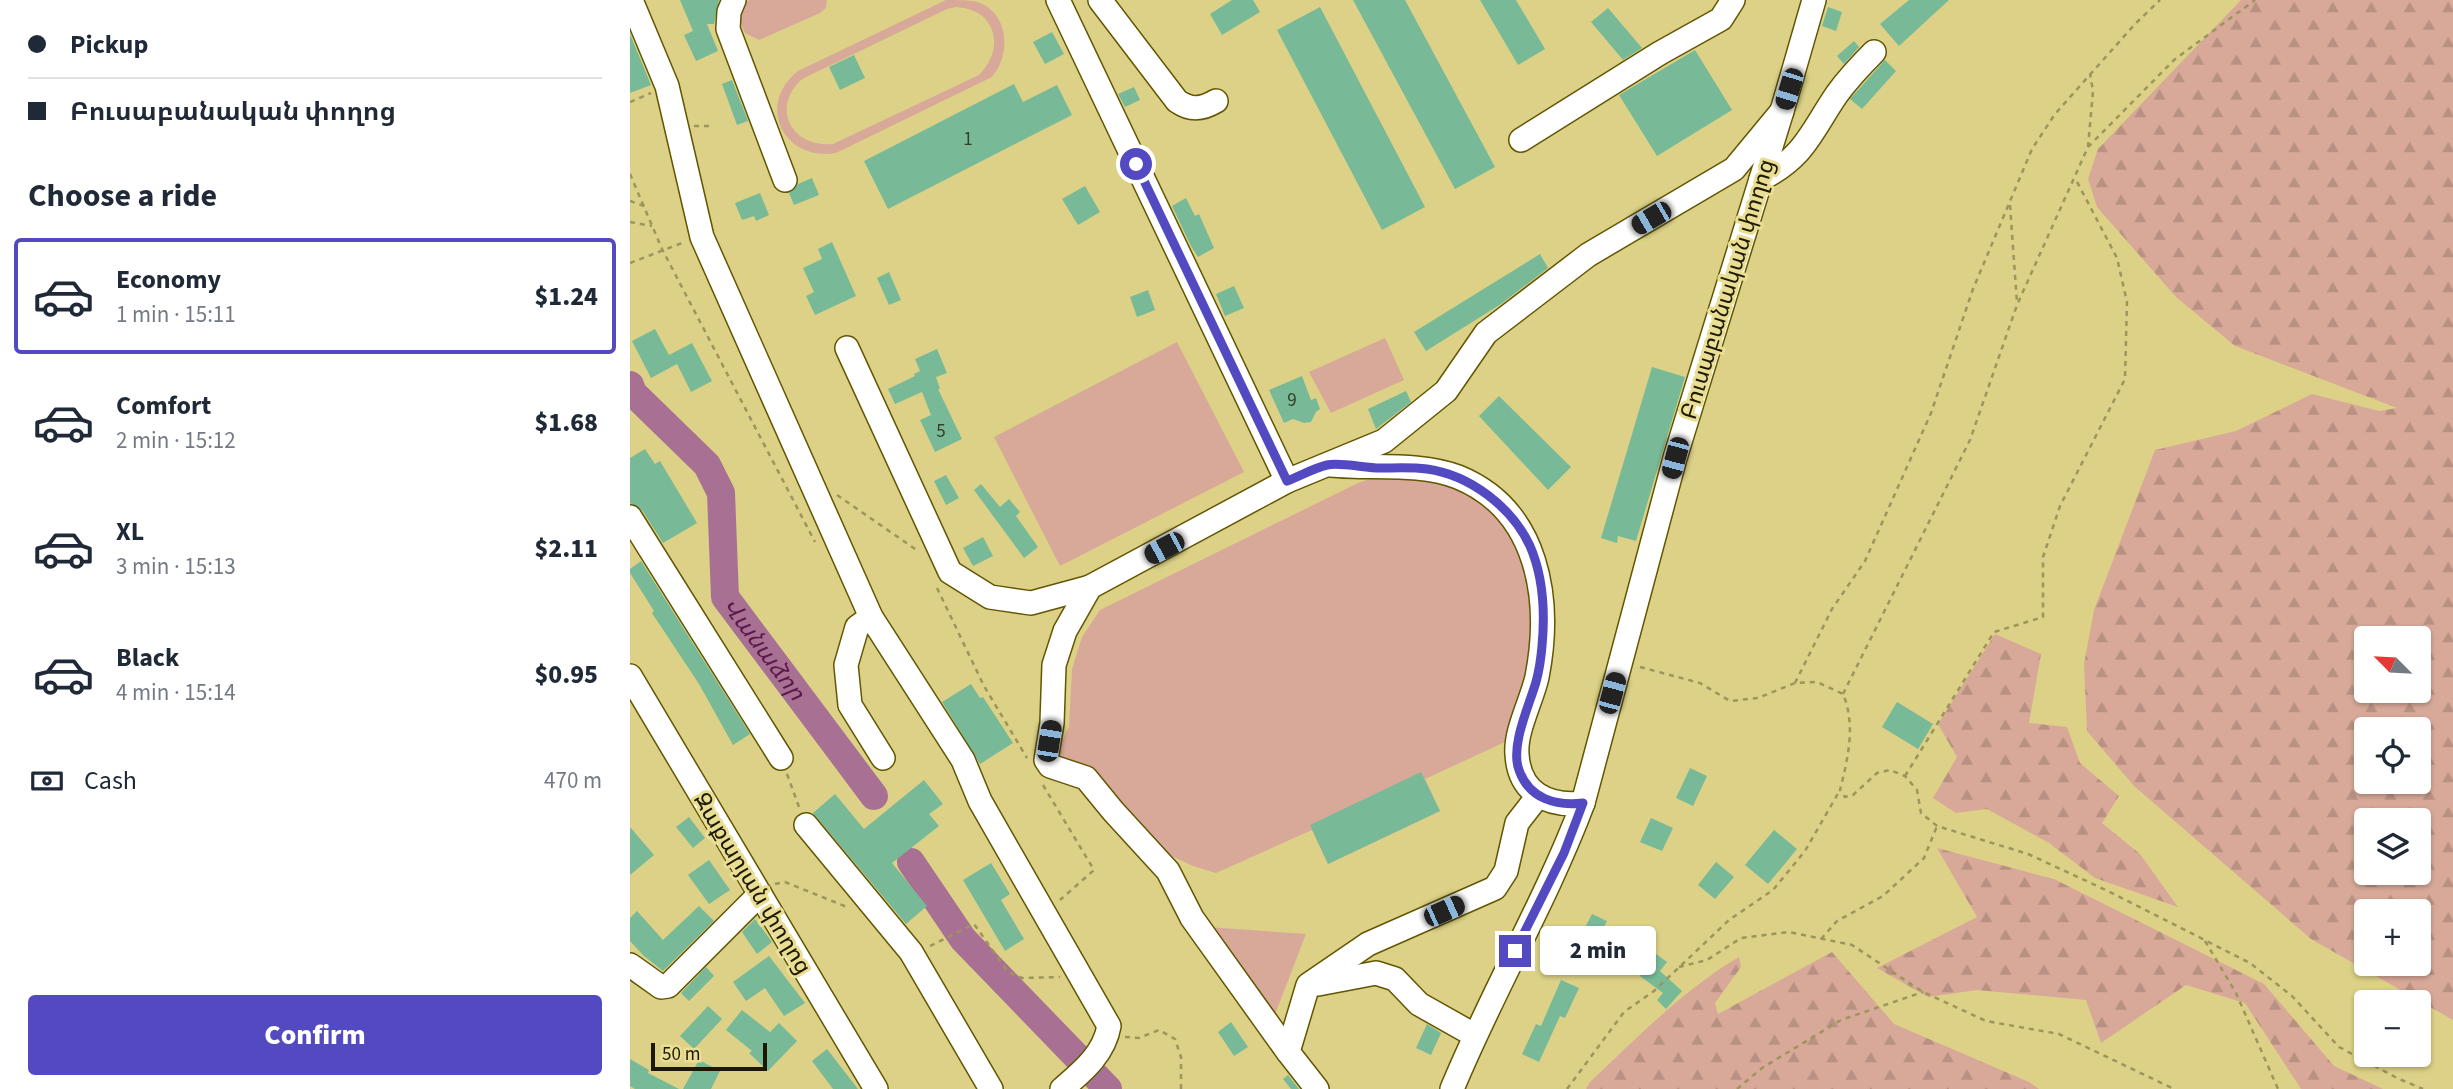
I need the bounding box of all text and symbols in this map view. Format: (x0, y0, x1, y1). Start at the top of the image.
text: Pickup (70, 26, 148, 63)
car (1773, 66, 1806, 112)
text: Բուսաբանական փողոց (70, 93, 396, 130)
house number: 1 (963, 126, 973, 153)
route start (1120, 148, 1152, 180)
street label: Բուսաբանական փողոց (1672, 155, 1783, 423)
text: Choose a ride (28, 173, 217, 219)
car (1628, 198, 1675, 238)
text: Economy (116, 261, 221, 298)
icon: car (32, 265, 95, 328)
text: $1.24 (534, 278, 598, 315)
text: 1 min · 15:11 (116, 298, 236, 331)
text: Comfort (116, 387, 211, 424)
house number: 9 (1287, 387, 1297, 414)
icon: car (32, 391, 95, 454)
text: $1.68 (534, 404, 598, 441)
house number: 5 (936, 418, 946, 445)
text: 2 min · 15:12 (116, 424, 236, 457)
car (1660, 435, 1691, 481)
text: XL (116, 513, 144, 550)
icon: car (32, 517, 95, 580)
car (1141, 529, 1188, 567)
text: $2.11 (534, 530, 598, 567)
text: 3 min · 15:13 (116, 550, 236, 583)
water label: Վանաձոր (713, 590, 814, 708)
north arrow (2354, 626, 2431, 704)
map controls (2354, 626, 2431, 1067)
text: Black (116, 639, 179, 676)
icon: car (32, 643, 95, 706)
text: $0.95 (534, 656, 598, 693)
car (1597, 670, 1628, 716)
text: 4 min · 15:14 (116, 676, 236, 709)
button: locate (2354, 717, 2431, 794)
car (1036, 719, 1063, 763)
icon: cash (28, 762, 66, 800)
text: Cash (84, 762, 137, 799)
text: 470 m (544, 764, 602, 797)
street label: Զաքարյան փողոց (685, 786, 820, 980)
button: layers (2354, 808, 2431, 885)
car (1421, 893, 1468, 929)
button: + (2354, 899, 2431, 976)
callout: 2 min (1540, 926, 1655, 976)
text: 2 min (1570, 934, 1626, 967)
route end (1499, 935, 1531, 967)
button: − (2354, 990, 2431, 1067)
button: Confirm (28, 995, 602, 1075)
scale bar (651, 1040, 766, 1072)
text: 50 m (662, 1041, 700, 1068)

